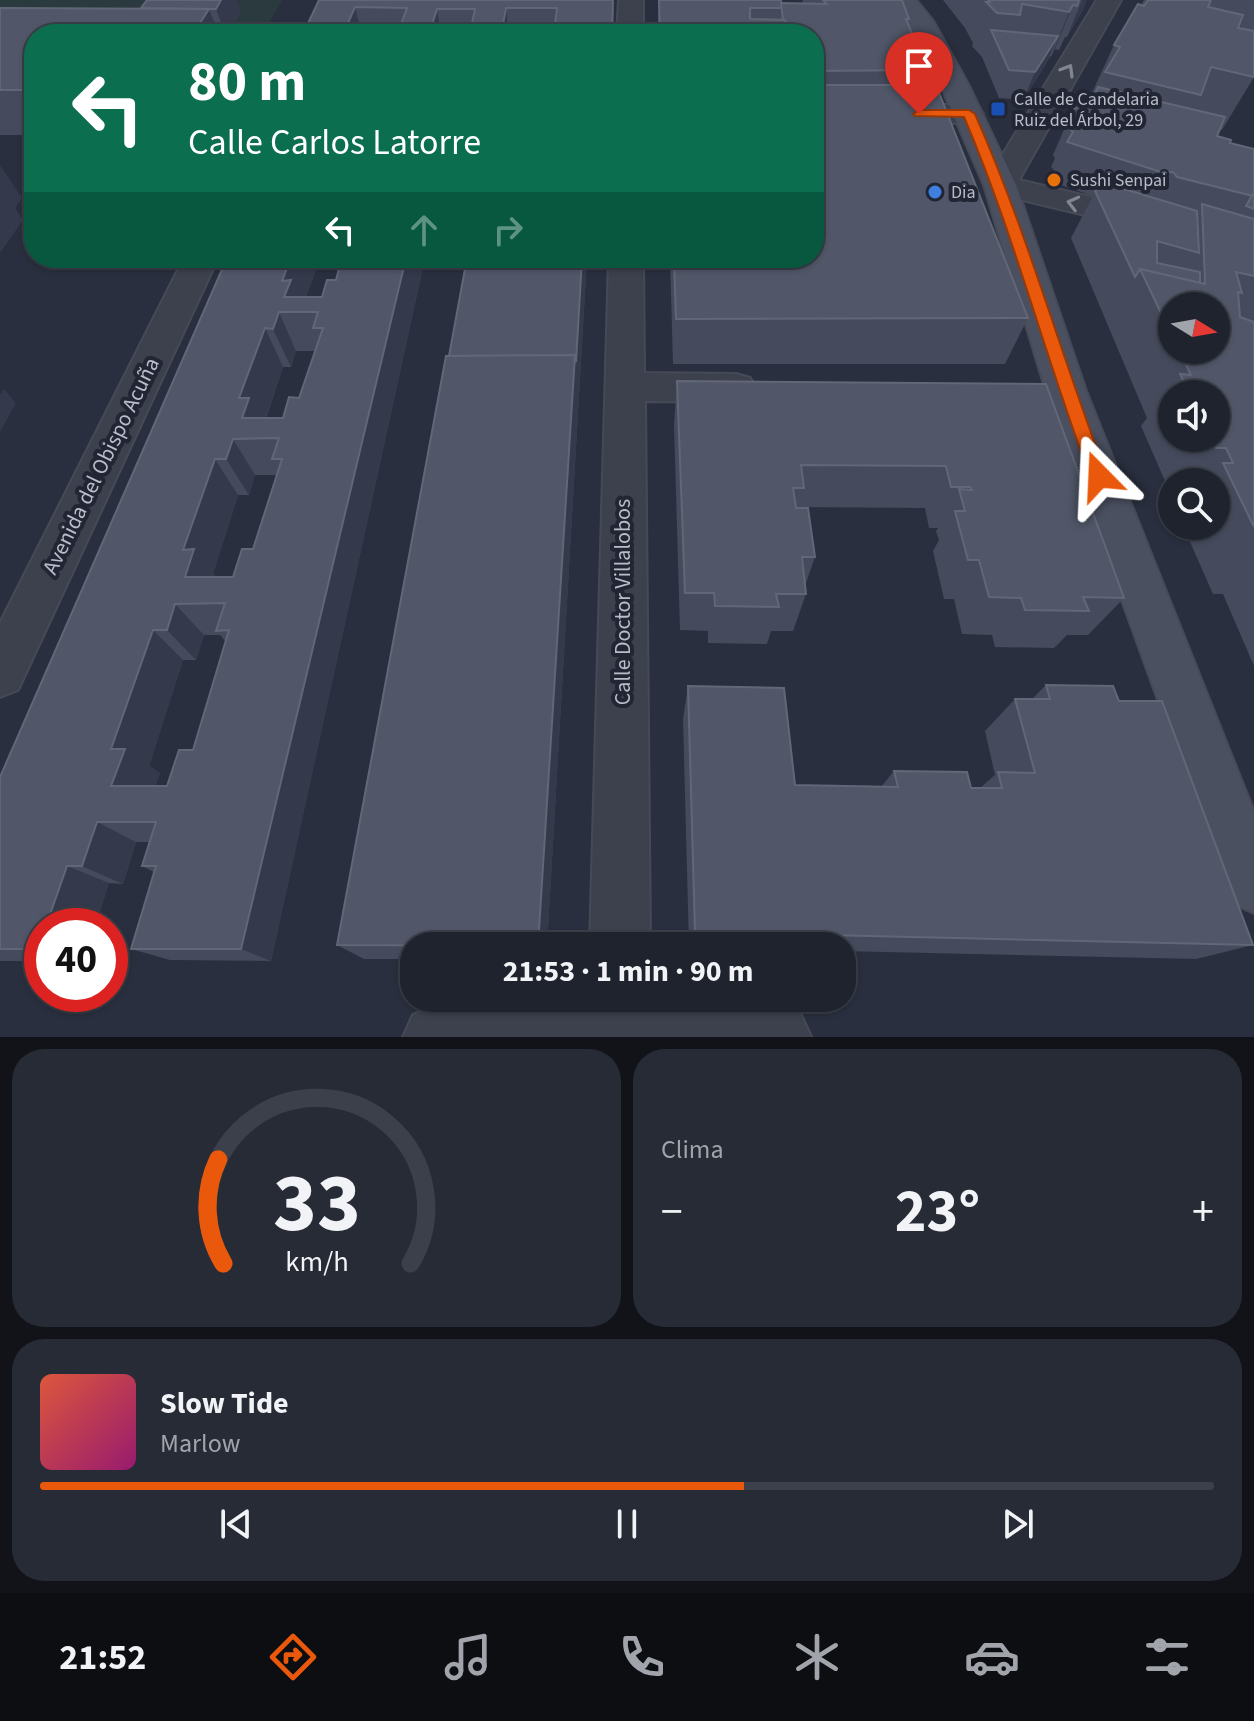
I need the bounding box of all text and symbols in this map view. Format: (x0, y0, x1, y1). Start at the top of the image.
pin (885, 32, 953, 114)
text: 80 m (188, 43, 306, 122)
icon: arrive (897, 44, 941, 88)
icon: left (56, 56, 160, 160)
one-way arrow (1058, 64, 1074, 79)
place label: Calle de Candelaria Ruiz del Árbol, 29 (1014, 87, 1159, 133)
marker: Calle de Candelaria Ruiz del Árbol, 29 (989, 100, 1007, 118)
text: Calle Carlos Latorre (188, 117, 481, 168)
place label: Sushi Senpai (1070, 168, 1166, 193)
marker: Sushi Senpai (1045, 171, 1063, 189)
place label: Dia (951, 180, 976, 205)
marker: Dia (926, 183, 944, 201)
one-way arrow (1066, 195, 1080, 212)
icon: left (318, 208, 362, 252)
icon: ahead (402, 208, 446, 252)
icon: right (486, 208, 530, 252)
north arrow (1158, 292, 1230, 364)
map controls (1158, 292, 1230, 540)
street label: Avenida del Obispo Acuña (34, 352, 168, 580)
button: sound (1158, 380, 1230, 452)
position arrow (1057, 434, 1141, 518)
button: search (1158, 468, 1230, 540)
street label: Calle Doctor Villalobos (607, 499, 639, 705)
speed limit sign: 40 (24, 908, 128, 1012)
text: 21:53 · 1 min · 90 m (503, 950, 753, 993)
text: Clima (661, 1131, 724, 1168)
text: 33 (273, 1145, 360, 1263)
text: 23° (895, 1170, 980, 1255)
text: − (661, 1181, 683, 1244)
text: + (1192, 1181, 1214, 1244)
text: km/h (285, 1242, 348, 1282)
text: Slow Tide (160, 1382, 289, 1425)
text: Marlow (160, 1425, 240, 1462)
icon: previous (214, 1502, 258, 1546)
icon: pause (605, 1502, 649, 1546)
icon: next (996, 1502, 1040, 1546)
icon: directions (265, 1629, 321, 1685)
icon: music (440, 1629, 496, 1685)
icon: phone (614, 1629, 670, 1685)
icon: climate (789, 1629, 845, 1685)
icon: car (964, 1629, 1020, 1685)
icon: filters (1139, 1629, 1195, 1685)
text: 21:52 (59, 1632, 146, 1683)

